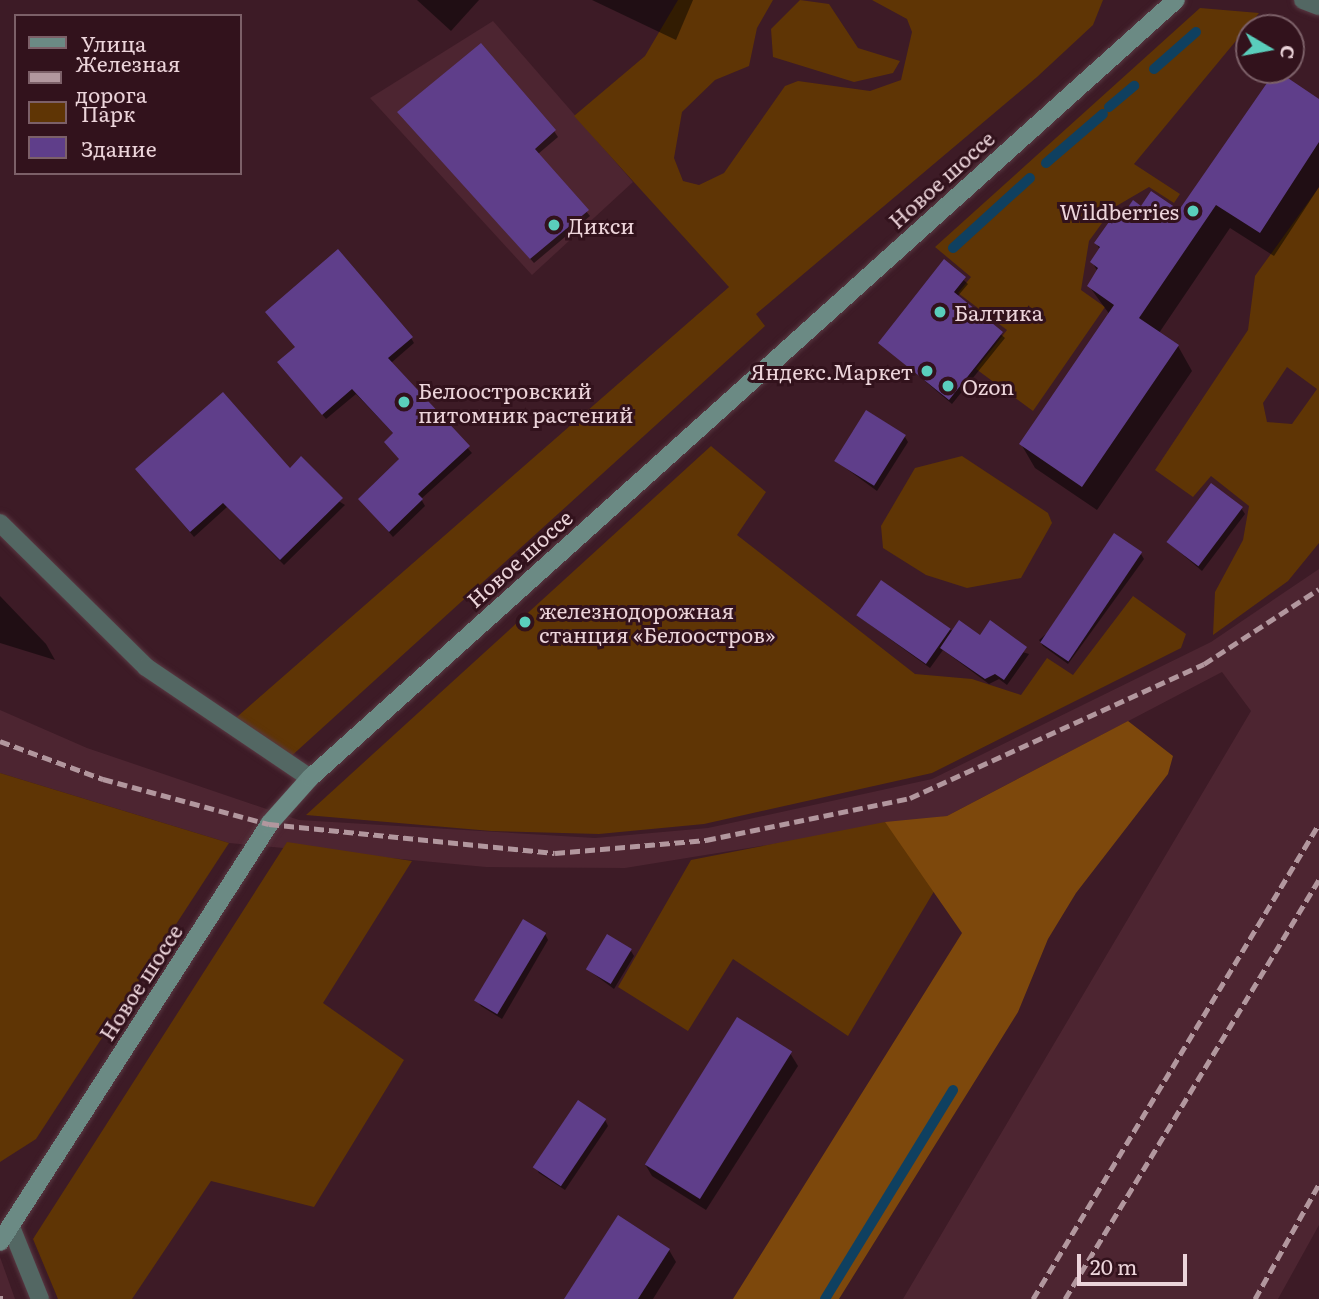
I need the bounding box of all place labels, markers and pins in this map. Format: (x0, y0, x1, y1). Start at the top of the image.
place label: Wildberries (1059, 198, 1179, 224)
marker: Wildberries (1185, 203, 1201, 219)
place label: Дикси (568, 212, 635, 238)
marker: Дикси (546, 217, 562, 233)
place label: Балтика (954, 299, 1043, 325)
marker: Балтика (932, 304, 948, 320)
place label: Яндекс.Маркет (751, 358, 913, 384)
marker: Яндекс.Маркет (919, 363, 935, 379)
place label: Ozon (962, 373, 1014, 399)
place label: Белоостровский питомник растений (418, 377, 633, 427)
marker: Ozon (940, 378, 956, 394)
marker: Белоостровский питомник растений (396, 394, 412, 410)
place label: железнодорожная станция «Белоостров» (539, 597, 776, 647)
marker: железнодорожная станция «Белоостров» (517, 614, 533, 630)

